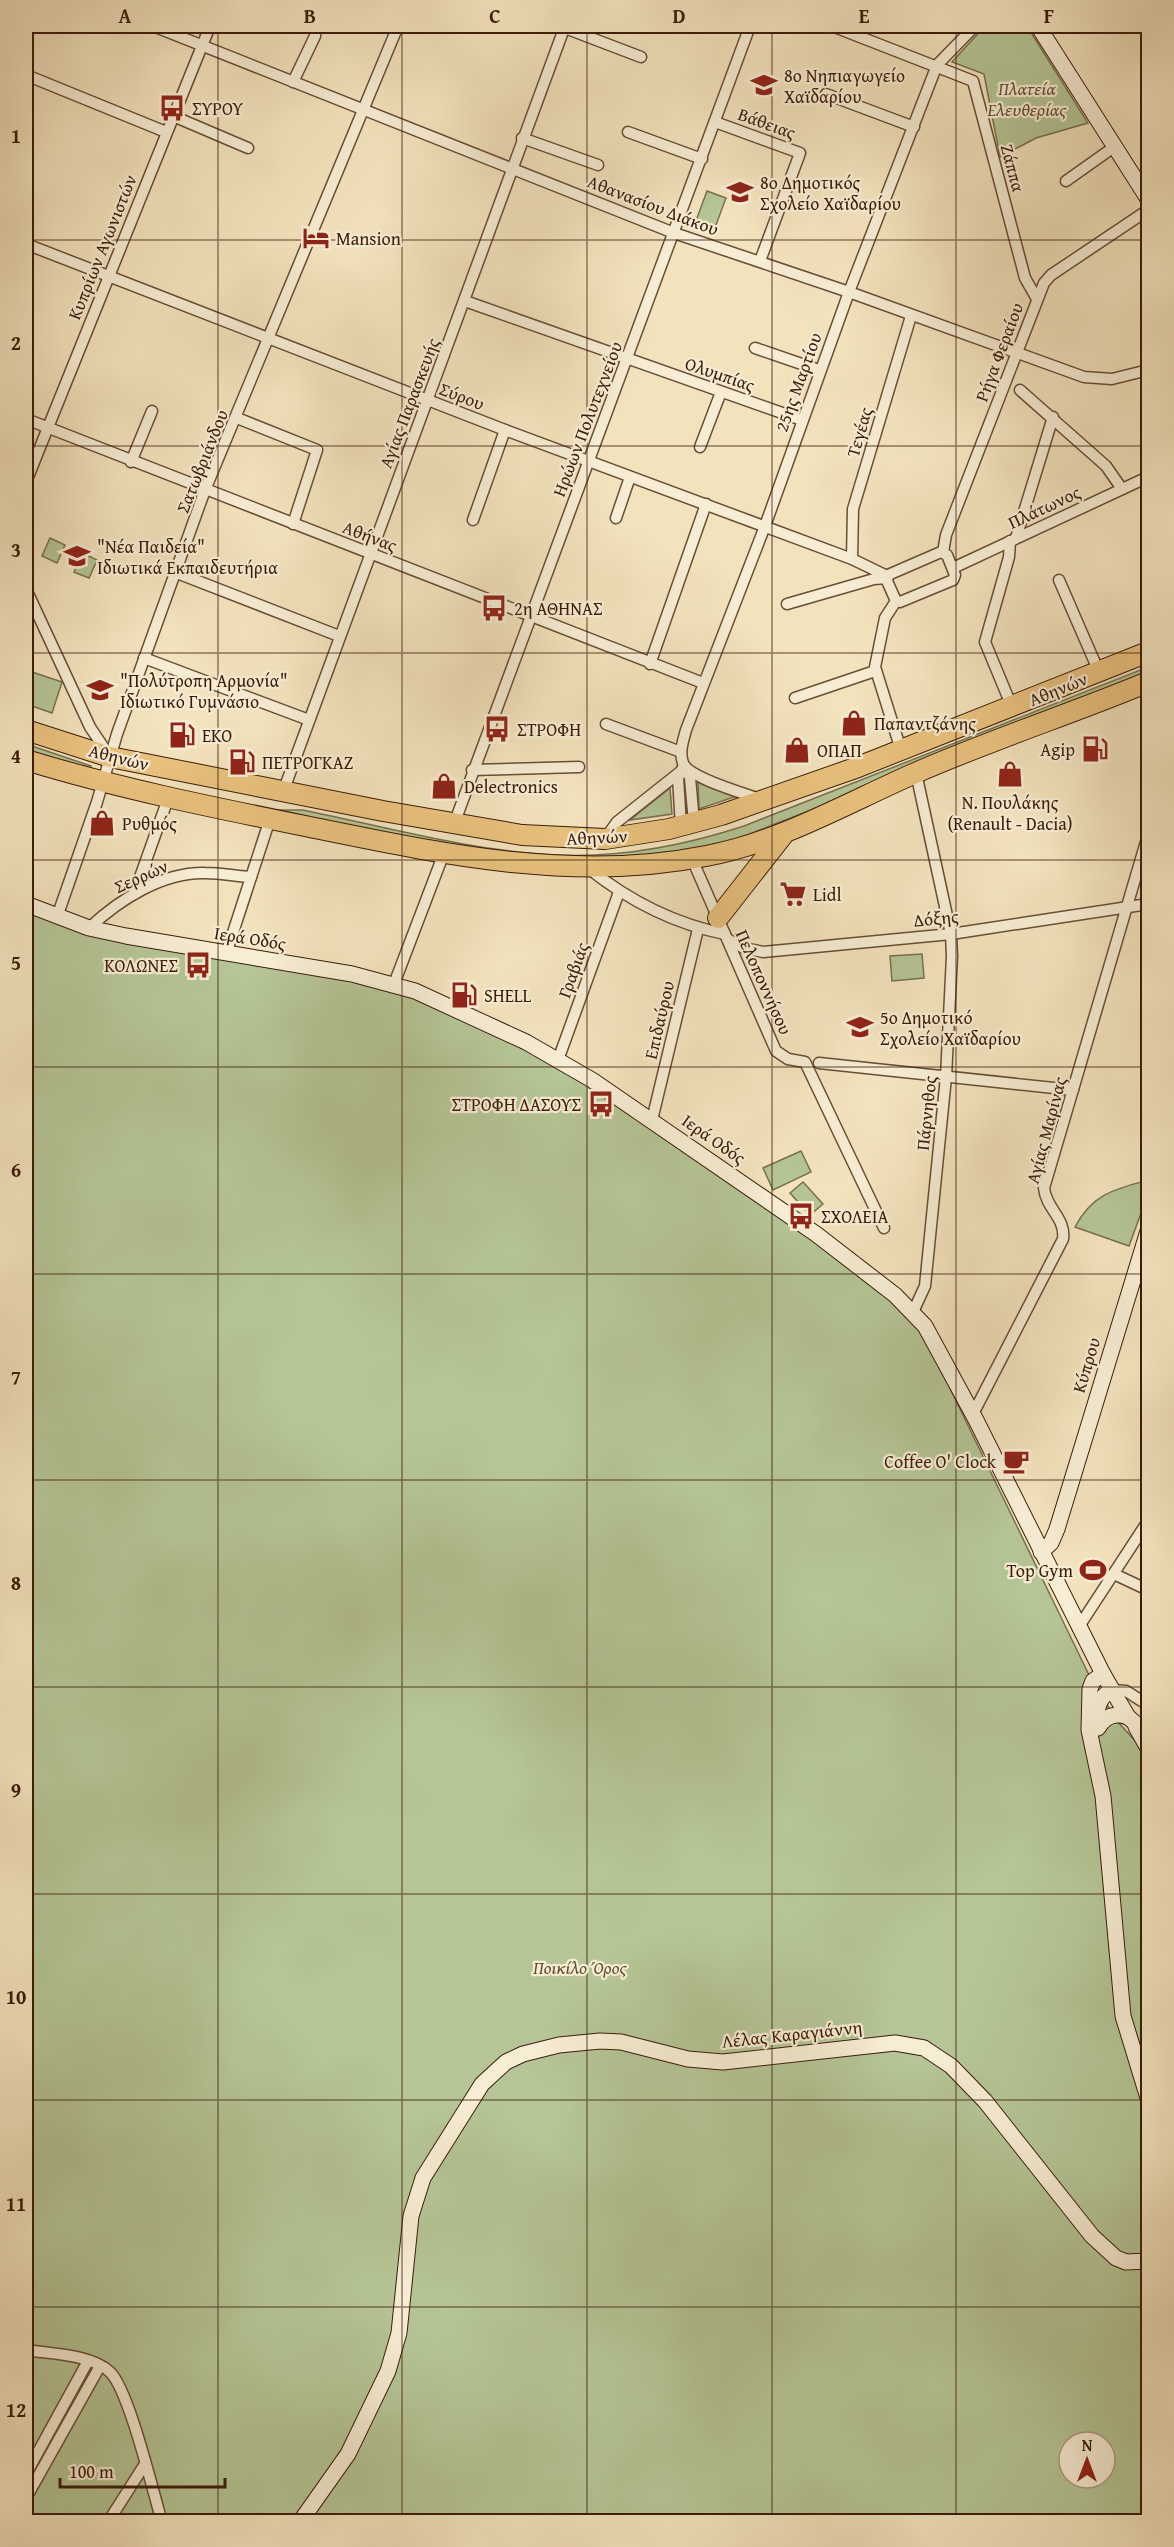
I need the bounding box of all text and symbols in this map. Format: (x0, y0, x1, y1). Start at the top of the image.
text: A (119, 1, 132, 30)
text: B (304, 1, 316, 30)
text: C (489, 1, 501, 30)
text: D (672, 1, 686, 30)
text: E (859, 1, 870, 30)
text: F (1044, 1, 1054, 30)
place label: 8ο Νηπιαγωγείο Χαϊδαρίου (784, 62, 905, 110)
school or university icon: 8ο Νηπιαγωγείο Χαϊδαρίου (749, 70, 779, 100)
park label: Πλατεία Ελευθερίας (987, 75, 1067, 123)
bus stop icon: ΣΥΡΟΥ (157, 93, 187, 123)
place label: ΣΥΡΟΥ (192, 95, 243, 122)
street label: Βάθειας (734, 100, 800, 146)
text: 1 (11, 121, 21, 150)
street label: Ζάππα (994, 141, 1032, 195)
street label: Αθανασίου Διάκου (583, 168, 723, 242)
place label: 8ο Δημοτικός Σχολείο Χαϊδαρίου (760, 169, 901, 217)
street label: Κυπρίων Αγωνιστών (61, 170, 143, 324)
school or university icon: 8ο Δημοτικός Σχολείο Χαϊδαρίου (725, 177, 755, 207)
hotel icon: Mansion (301, 223, 331, 253)
place label: Mansion (336, 225, 401, 252)
street label: Ρήγα Φεραίου (968, 299, 1030, 405)
text: 2 (11, 328, 21, 357)
street label: 25ης Μαρτίου (768, 329, 828, 435)
street label: Αγίας Παρασκευής (372, 334, 446, 472)
street label: Ηρώων Πολυτεχνείου (545, 337, 629, 501)
street label: Ολυμπίας (682, 349, 759, 399)
street label: Σύρου (436, 375, 488, 417)
street label: Τεγέας (839, 403, 879, 460)
street label: Σατωβριάνδου (169, 405, 235, 517)
street label: Πλάτωνος (1003, 478, 1085, 536)
street label: Αθήνας (339, 513, 402, 559)
place label: "Νέα Παιδεία" Ιδιωτικά Εκπαιδευτήρια (97, 533, 278, 581)
text: 3 (11, 535, 21, 564)
school or university icon: "Νέα Παιδεία" Ιδιωτικά Εκπαιδευτήρια (62, 541, 92, 571)
bus stop icon: 2η ΑΘΗΝΑΣ (479, 593, 509, 623)
place label: 2η ΑΘΗΝΑΣ (514, 595, 602, 622)
street label: Αθηνών (1025, 665, 1091, 713)
place label: "Πολύτροπη Αρμονία" Ιδιωτικό Γυμνάσιο (120, 667, 288, 715)
school or university icon: "Πολύτροπη Αρμονία" Ιδιωτικό Γυμνάσιο (85, 675, 115, 705)
shop icon: Παπαντζάνης (839, 708, 869, 738)
place label: Παπαντζάνης (874, 710, 976, 737)
bus stop icon: ΣΤΡΟΦΗ (482, 714, 512, 744)
place label: ΣΤΡΟΦΗ (517, 716, 581, 743)
fuel station icon: EKO (167, 720, 197, 750)
place label: EKO (202, 722, 232, 749)
fuel station icon: Agip (1080, 734, 1110, 764)
shop icon: ΟΠΑΠ (782, 735, 812, 765)
street label: Αθηνών (86, 736, 152, 778)
place label: Agip (1040, 736, 1075, 763)
place label: ΟΠΑΠ (817, 737, 862, 764)
text: 4 (11, 741, 21, 770)
fuel station icon: ΠΕΤΡΟΓΚΑΖ (227, 747, 257, 777)
place label: ΠΕΤΡΟΓΚΑΖ (262, 749, 353, 776)
shop icon: Ν. Πουλάκης (Renault - Dacia) (995, 759, 1025, 789)
shop icon: Delectronics (429, 771, 459, 801)
place label: Delectronics (464, 773, 558, 800)
place label: Ν. Πουλάκης (Renault - Dacia) (947, 789, 1073, 837)
shop icon: Ρυθμός (87, 808, 117, 838)
place label: Ρυθμός (122, 810, 177, 837)
street label: Αθηνών (566, 822, 628, 852)
street label: Σερρών (110, 852, 172, 900)
supermarket icon: Lidl (778, 879, 808, 909)
place label: Lidl (813, 881, 842, 908)
street label: Δόξης (912, 902, 960, 934)
street label: Ιερά Οδός (212, 919, 288, 957)
street label: Πελοποννήσου (729, 925, 799, 1039)
street label: Γραβιάς (550, 938, 596, 1002)
text: 5 (11, 948, 21, 977)
bus stop icon: ΚΟΛΩΝΕΣ (183, 950, 213, 980)
place label: ΚΟΛΩΝΕΣ (104, 952, 178, 979)
street label: Επιδαύρου (637, 978, 681, 1062)
fuel station icon: SHELL (449, 980, 479, 1010)
place label: SHELL (484, 982, 532, 1009)
place label: 5ο Δημοτικό Σχολείο Χαϊδαρίου (880, 1004, 1021, 1052)
school or university icon: 5ο Δημοτικό Σχολείο Χαϊδαρίου (845, 1012, 875, 1042)
street label: Αγίας Μαρίνας (1019, 1073, 1073, 1187)
street label: Πάρνηθος (909, 1074, 943, 1152)
bus stop icon: ΣΤΡΟΦΗ ΔΑΣΟΥΣ (586, 1089, 616, 1119)
place label: ΣΤΡΟΦΗ ΔΑΣΟΥΣ (452, 1091, 581, 1118)
street label: Ιερά Οδός (677, 1107, 752, 1171)
text: 6 (11, 1155, 21, 1184)
bus stop icon: ΣΧΟΛΕΙΑ (786, 1201, 816, 1231)
place label: ΣΧΟΛΕΙΑ (821, 1203, 888, 1230)
street label: Κύπρου (1065, 1334, 1107, 1396)
text: 7 (11, 1362, 21, 1391)
cafe icon: Coffee O' Clock (1001, 1446, 1031, 1476)
place label: Coffee O' Clock (884, 1448, 997, 1475)
sports icon: Top Gym (1078, 1555, 1108, 1585)
place label: Top Gym (1006, 1557, 1073, 1584)
text: 8 (11, 1568, 21, 1597)
text: 9 (11, 1775, 21, 1804)
park label: Ποικίλο Όρος (532, 1954, 628, 1981)
text: 10 (6, 1982, 26, 2011)
street label: Λέλας Καραγιάννη (721, 2013, 863, 2055)
text: 11 (6, 2189, 26, 2218)
text: 12 (6, 2395, 26, 2424)
north arrow (1057, 2430, 1117, 2490)
text: N (1082, 2433, 1093, 2457)
scale bar (60, 2451, 225, 2489)
text: 100 m (69, 2458, 114, 2485)

